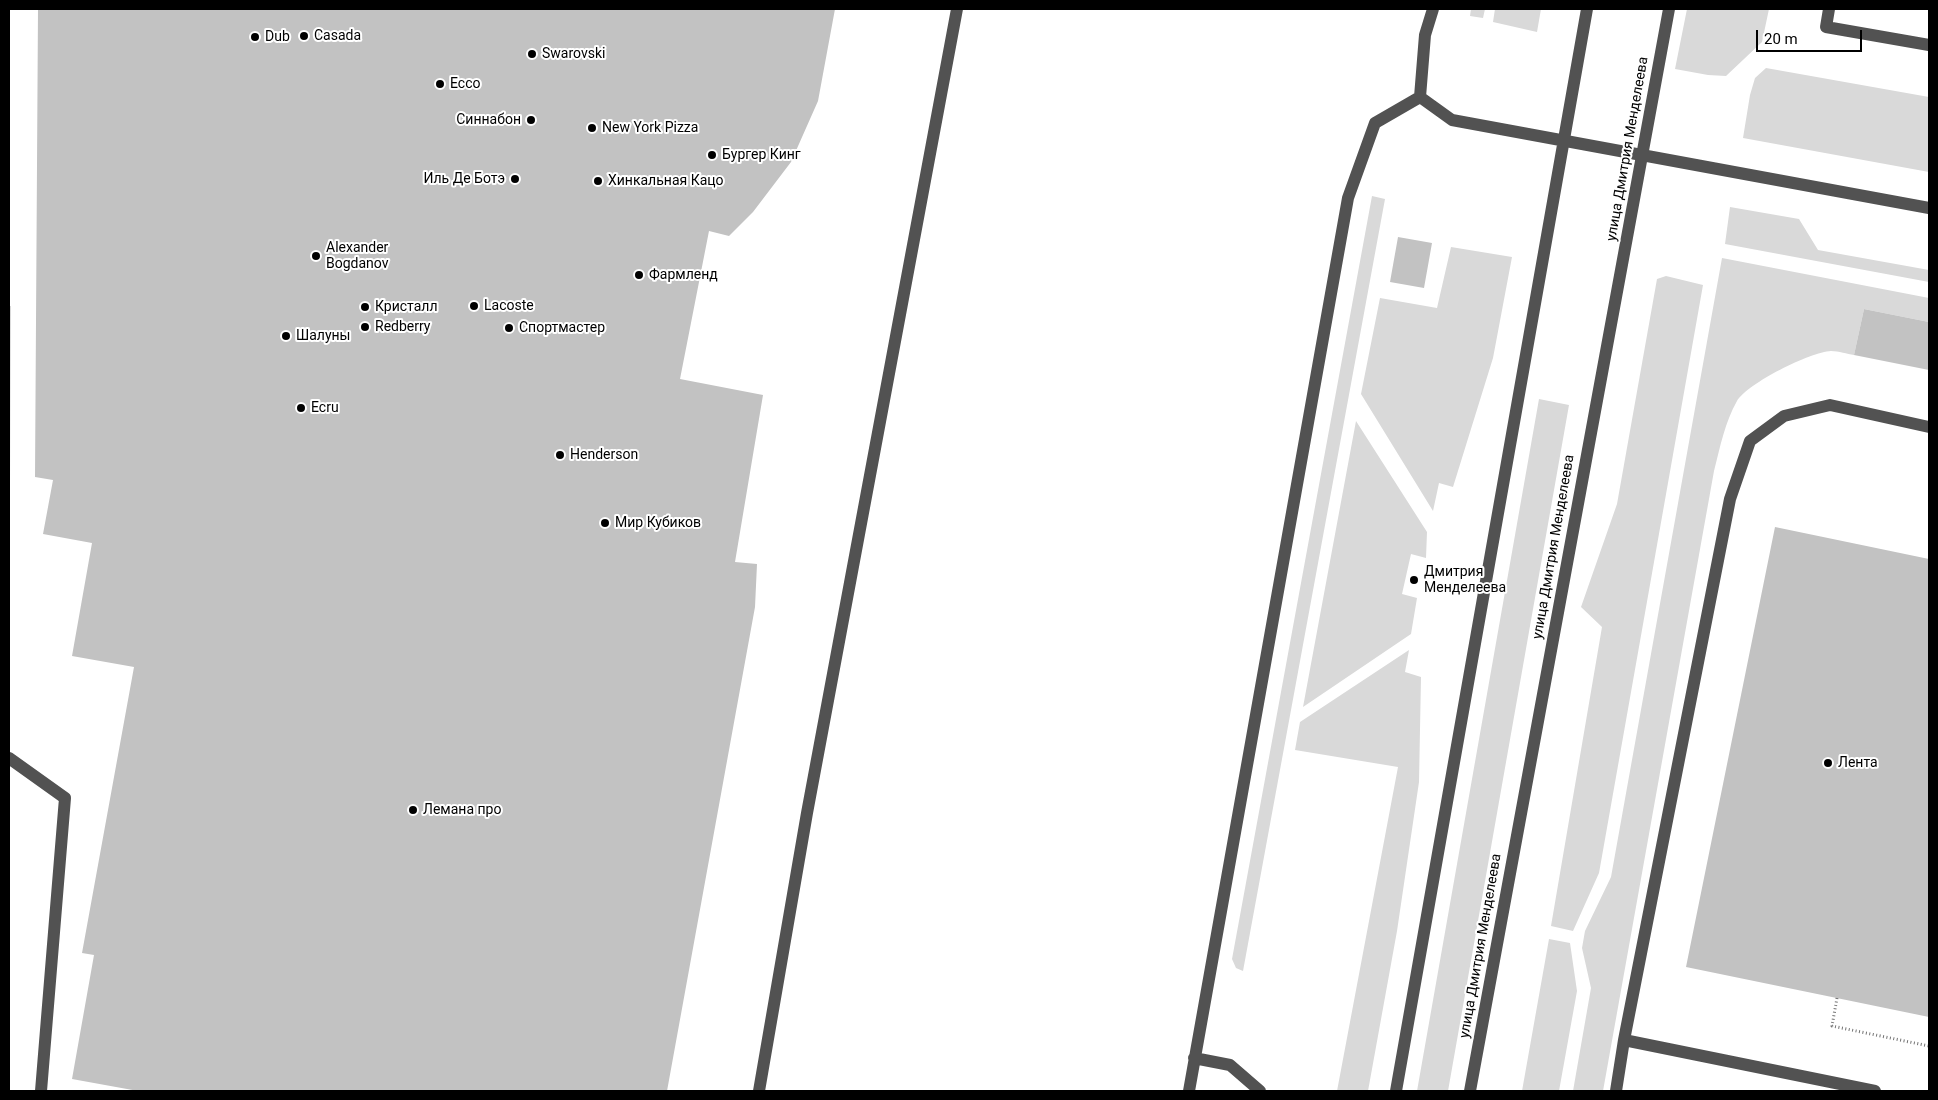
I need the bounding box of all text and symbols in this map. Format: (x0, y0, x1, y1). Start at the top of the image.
scale bar (1758, 20, 1864, 52)
place label: Casada (314, 28, 361, 44)
place label: Dub (265, 29, 290, 45)
marker: Casada (298, 30, 310, 42)
text: 20 m (1764, 30, 1798, 48)
marker: Dub (249, 31, 261, 43)
place label: Swarovski (542, 46, 605, 62)
marker: Swarovski (526, 48, 538, 60)
street label: улица Дмитрия Менделеева (1604, 56, 1652, 242)
place label: Ecco (450, 76, 480, 92)
marker: Ecco (434, 78, 446, 90)
place label: Синнабон (456, 112, 521, 128)
marker: Синнабон (525, 114, 537, 126)
place label: New York Pizza (602, 120, 698, 136)
marker: New York Pizza (586, 122, 598, 134)
place label: Бургер Кинг (722, 147, 801, 163)
marker: Бургер Кинг (706, 149, 718, 161)
place label: Иль Де Ботэ (423, 171, 505, 187)
marker: Иль Де Ботэ (509, 173, 521, 185)
place label: Хинкальная Кацо (608, 173, 724, 189)
marker: Хинкальная Кацо (592, 175, 604, 187)
place label: Alexander Bogdanov (326, 240, 388, 272)
marker: Alexander Bogdanov (310, 250, 322, 262)
place label: Фармленд (649, 267, 718, 283)
marker: Фармленд (633, 269, 645, 281)
place label: Lacoste (484, 298, 534, 314)
place label: Кристалл (375, 299, 438, 315)
marker: Lacoste (468, 300, 480, 312)
marker: Кристалл (359, 301, 371, 313)
place label: Redberry (375, 319, 430, 335)
place label: Спортмастер (519, 320, 605, 336)
marker: Redberry (359, 321, 371, 333)
marker: Спортмастер (503, 322, 515, 334)
place label: Шалуны (296, 328, 350, 344)
marker: Шалуны (280, 330, 292, 342)
place label: Ecru (311, 400, 339, 416)
marker: Ecru (295, 402, 307, 414)
place label: Henderson (570, 447, 638, 463)
marker: Henderson (554, 449, 566, 461)
street label: улица Дмитрия Менделеева (1530, 454, 1578, 640)
place label: Мир Кубиков (615, 515, 701, 531)
marker: Мир Кубиков (599, 517, 611, 529)
place label: Дмитрия Менделеева (1424, 564, 1506, 596)
marker: Дмитрия Менделеева (1408, 574, 1420, 586)
place label: Лента (1838, 755, 1878, 771)
marker: Лента (1822, 757, 1834, 769)
place label: Лемана про (423, 802, 501, 818)
marker: Лемана про (407, 804, 419, 816)
street label: улица Дмитрия Менделеева (1457, 853, 1505, 1039)

